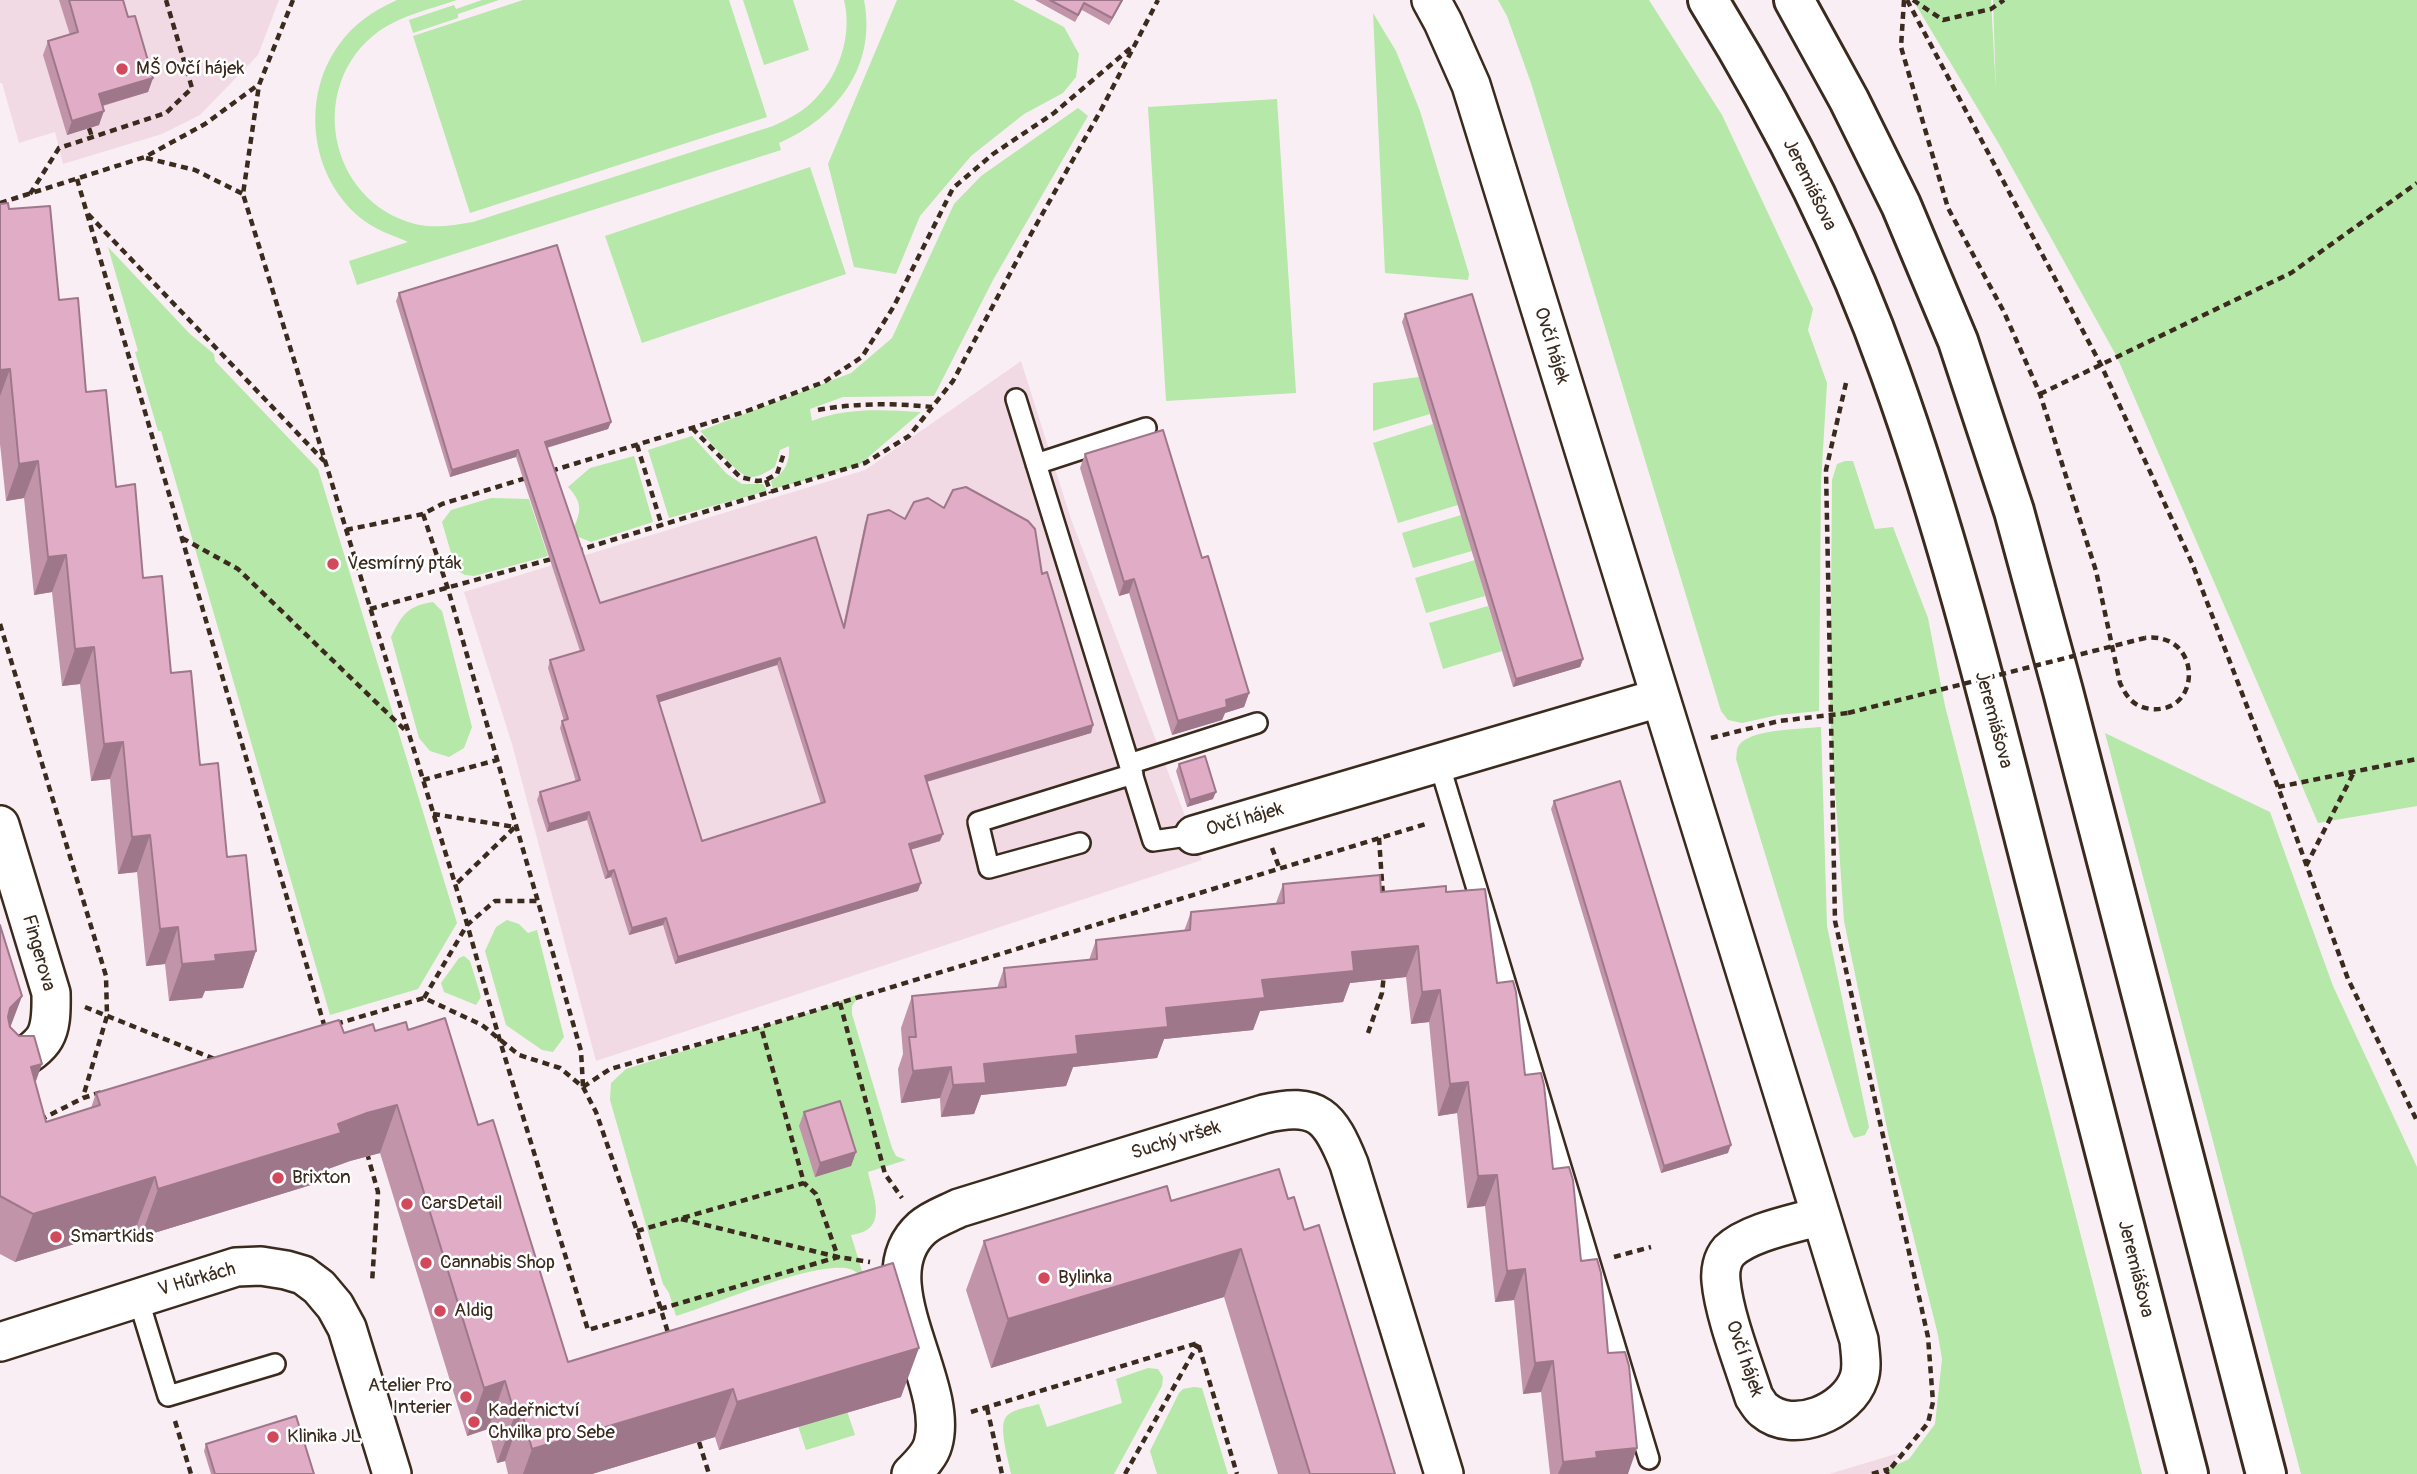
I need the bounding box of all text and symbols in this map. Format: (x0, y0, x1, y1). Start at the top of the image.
place label: MŠ Ovčí hájek (136, 58, 244, 80)
marker: MŠ Ovčí hájek (114, 61, 130, 77)
street label: Jeremiášova (1777, 135, 1841, 235)
street label: Ovčí hájek (1528, 305, 1574, 387)
place label: Vesmírný pták (347, 553, 462, 575)
marker: Vesmírný pták (325, 556, 341, 572)
street label: Jeremiášova (1969, 669, 2017, 771)
street label: Ovčí hájek (1204, 798, 1286, 842)
street label: Fingerova (16, 912, 60, 994)
street label: Suchý vršek (1128, 1117, 1224, 1165)
place label: Brixton (292, 1167, 351, 1189)
marker: Brixton (270, 1170, 286, 1186)
place label: CarsDetail (421, 1193, 503, 1215)
marker: CarsDetail (399, 1196, 415, 1212)
street label: Jeremiášova (2112, 1218, 2158, 1320)
place label: SmartKids (70, 1226, 154, 1248)
marker: SmartKids (48, 1229, 64, 1245)
place label: Cannabis Shop (440, 1252, 555, 1274)
marker: Cannabis Shop (418, 1255, 434, 1271)
street label: V Hůrkách (156, 1258, 238, 1302)
place label: Bylinka (1058, 1267, 1112, 1289)
marker: Bylinka (1036, 1270, 1052, 1286)
place label: Aldig (454, 1300, 493, 1322)
marker: Aldig (432, 1303, 448, 1319)
street label: Ovčí hájek (1720, 1318, 1768, 1400)
place label: Atelier Pro Interier (368, 1375, 452, 1419)
marker: Atelier Pro Interier (458, 1389, 474, 1405)
place label: Kadeřnictví Chvilka pro Sebe (488, 1400, 615, 1444)
marker: Kadeřnictví Chvilka pro Sebe (466, 1414, 482, 1430)
place label: Klinika JL (287, 1426, 361, 1448)
marker: Klinika JL (265, 1429, 281, 1445)

